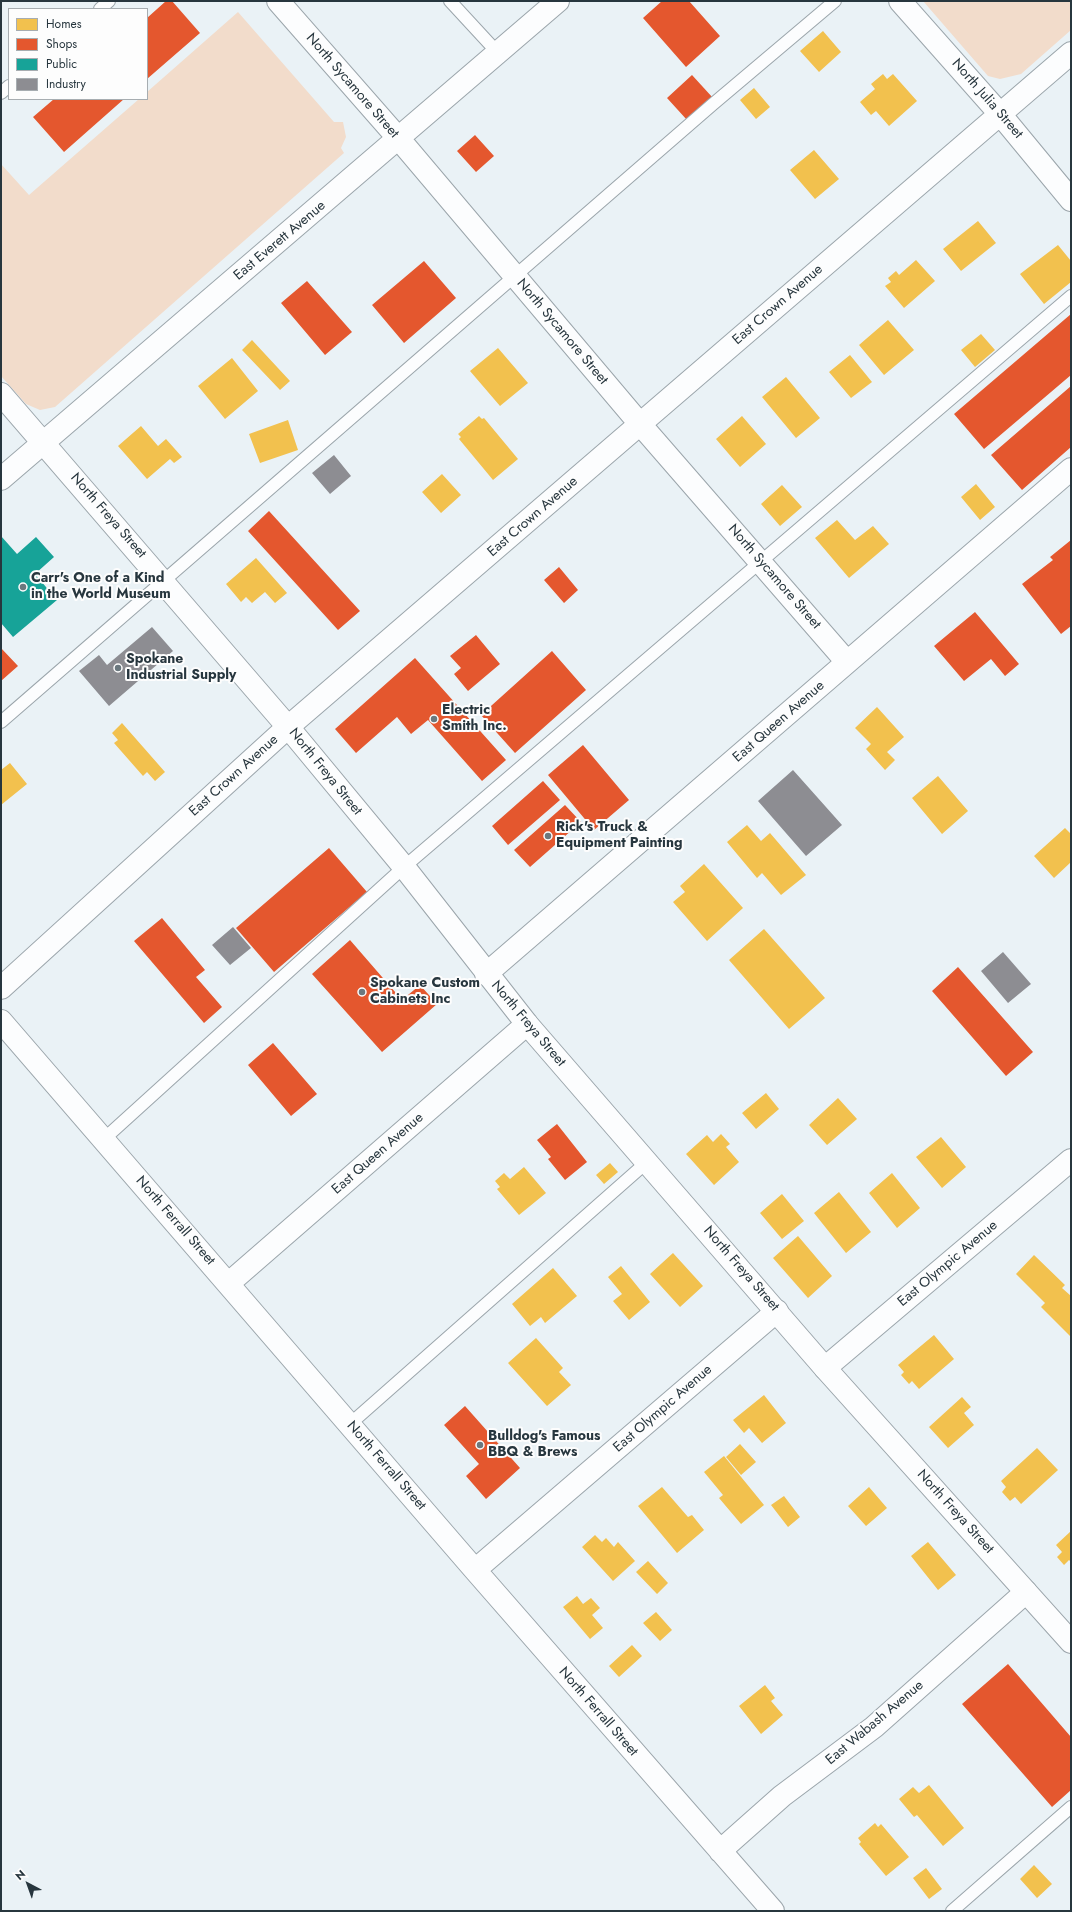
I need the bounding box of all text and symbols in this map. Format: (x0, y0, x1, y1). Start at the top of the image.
legend (8, 8, 148, 100)
text: Homes (46, 15, 82, 33)
street label: North Sycamore Street (302, 30, 402, 142)
text: Shops (46, 35, 77, 53)
text: Public (46, 55, 77, 73)
street label: North Julia Street (948, 56, 1026, 142)
text: Industry (46, 75, 86, 93)
street label: East Everett Avenue (231, 198, 329, 284)
street label: East Crown Avenue (729, 261, 827, 349)
street label: North Sycamore Street (513, 276, 611, 388)
street label: North Freya Street (67, 470, 149, 562)
street label: East Crown Avenue (484, 473, 582, 561)
street label: North Sycamore Street (724, 521, 824, 633)
place label: Carr's One of a Kind in the World Museum (31, 571, 171, 604)
marker: Carr's One of a Kind in the World Museum (18, 582, 28, 592)
place label: Spokane Industrial Supply (126, 652, 236, 684)
marker: Spokane Industrial Supply (113, 663, 123, 673)
street label: East Queen Avenue (730, 678, 828, 766)
place label: Electric Smith Inc. (442, 703, 507, 736)
marker: Electric Smith Inc. (429, 714, 439, 724)
street label: North Freya Street (285, 725, 365, 819)
street label: East Crown Avenue (186, 732, 282, 820)
place label: Rick's Truck & Equipment Painting (556, 820, 683, 852)
marker: Rick's Truck & Equipment Painting (543, 831, 553, 841)
place label: Spokane Custom Cabinets Inc (370, 976, 480, 1008)
street label: North Freya Street (487, 978, 569, 1070)
marker: Spokane Custom Cabinets Inc (357, 987, 367, 997)
street label: East Queen Avenue (329, 1110, 427, 1198)
street label: North Ferrall Street (132, 1173, 218, 1269)
street label: East Olympic Avenue (895, 1217, 1001, 1311)
street label: North Freya Street (700, 1223, 782, 1315)
street label: East Olympic Avenue (610, 1362, 716, 1456)
street label: North Ferrall Street (343, 1418, 429, 1514)
place label: Bulldog's Famous BBQ & Brews (488, 1429, 600, 1462)
marker: Bulldog's Famous BBQ & Brews (475, 1440, 485, 1450)
street label: North Freya Street (913, 1467, 997, 1557)
street label: North Ferrall Street (555, 1664, 641, 1760)
street label: East Wabash Avenue (823, 1677, 927, 1769)
north arrow (8, 1864, 48, 1904)
text: N (12, 1866, 29, 1884)

